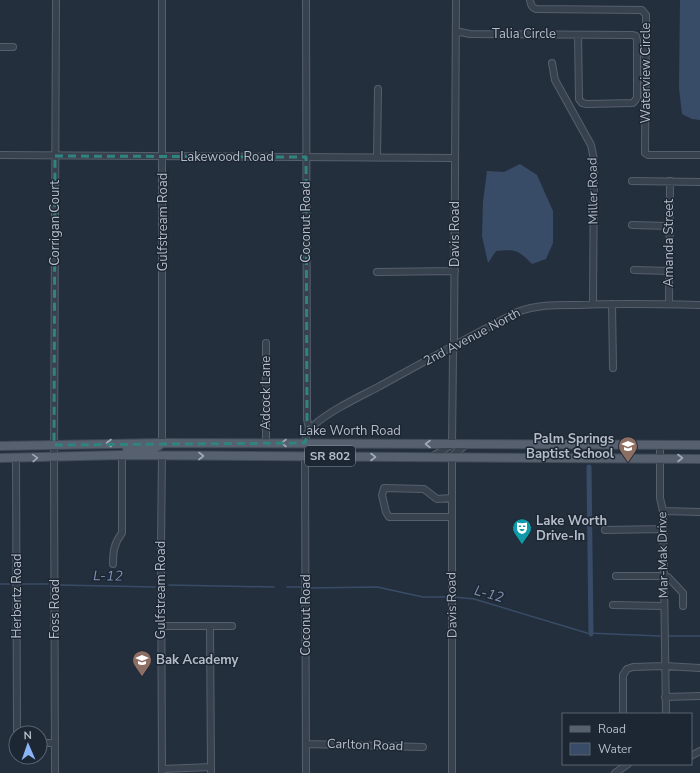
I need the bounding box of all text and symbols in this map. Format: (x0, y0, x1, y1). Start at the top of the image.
street label: Waterview Circle (637, 23, 655, 123)
street label: Talia Circle (492, 25, 556, 43)
street label: Lakewood Road (180, 148, 274, 166)
street label: Miller Road (583, 157, 603, 225)
street label: Gulfstream Road (154, 173, 172, 271)
street label: Corrigan Court (46, 180, 64, 266)
street label: Coconut Road (297, 181, 315, 263)
street label: Amanda Street (660, 198, 678, 287)
street label: Davis Road (446, 201, 464, 267)
street label: 2nd Avenue North (420, 304, 524, 370)
street label: Adcock Lane (257, 356, 275, 430)
street label: Lake Worth Road (299, 422, 401, 440)
place label: Palm Springs Baptist School (526, 430, 615, 463)
school or university icon: Palm Springs Baptist School (617, 435, 639, 463)
one-way arrow (106, 439, 112, 447)
one-way arrow (281, 439, 287, 447)
one-way arrow (425, 440, 431, 448)
road number: SR 802 (305, 446, 355, 466)
one-way arrow (198, 452, 204, 460)
one-way arrow (32, 453, 38, 462)
one-way arrow (370, 453, 376, 461)
one-way arrow (677, 454, 683, 463)
street label: Mar-Mak Drive (653, 511, 673, 598)
place label: Lake Worth Drive-In (536, 512, 607, 545)
theatre icon: Lake Worth Drive-In (511, 517, 533, 545)
street label: Gulfstream Road (152, 541, 170, 639)
street label: Herbertz Road (8, 553, 26, 639)
water label: L-12 (93, 566, 123, 586)
street label: Davis Road (442, 572, 462, 638)
street label: Coconut Road (297, 574, 315, 656)
street label: Foss Road (46, 579, 64, 639)
water label: L-12 (472, 581, 506, 607)
school or university icon: Bak Academy (131, 649, 153, 677)
place label: Bak Academy (156, 651, 239, 669)
legend (562, 713, 692, 765)
text: Road (598, 721, 626, 737)
north arrow (8, 725, 48, 765)
text: N (23, 728, 32, 743)
street label: Carlton Road (326, 735, 404, 755)
text: Water (598, 741, 632, 757)

